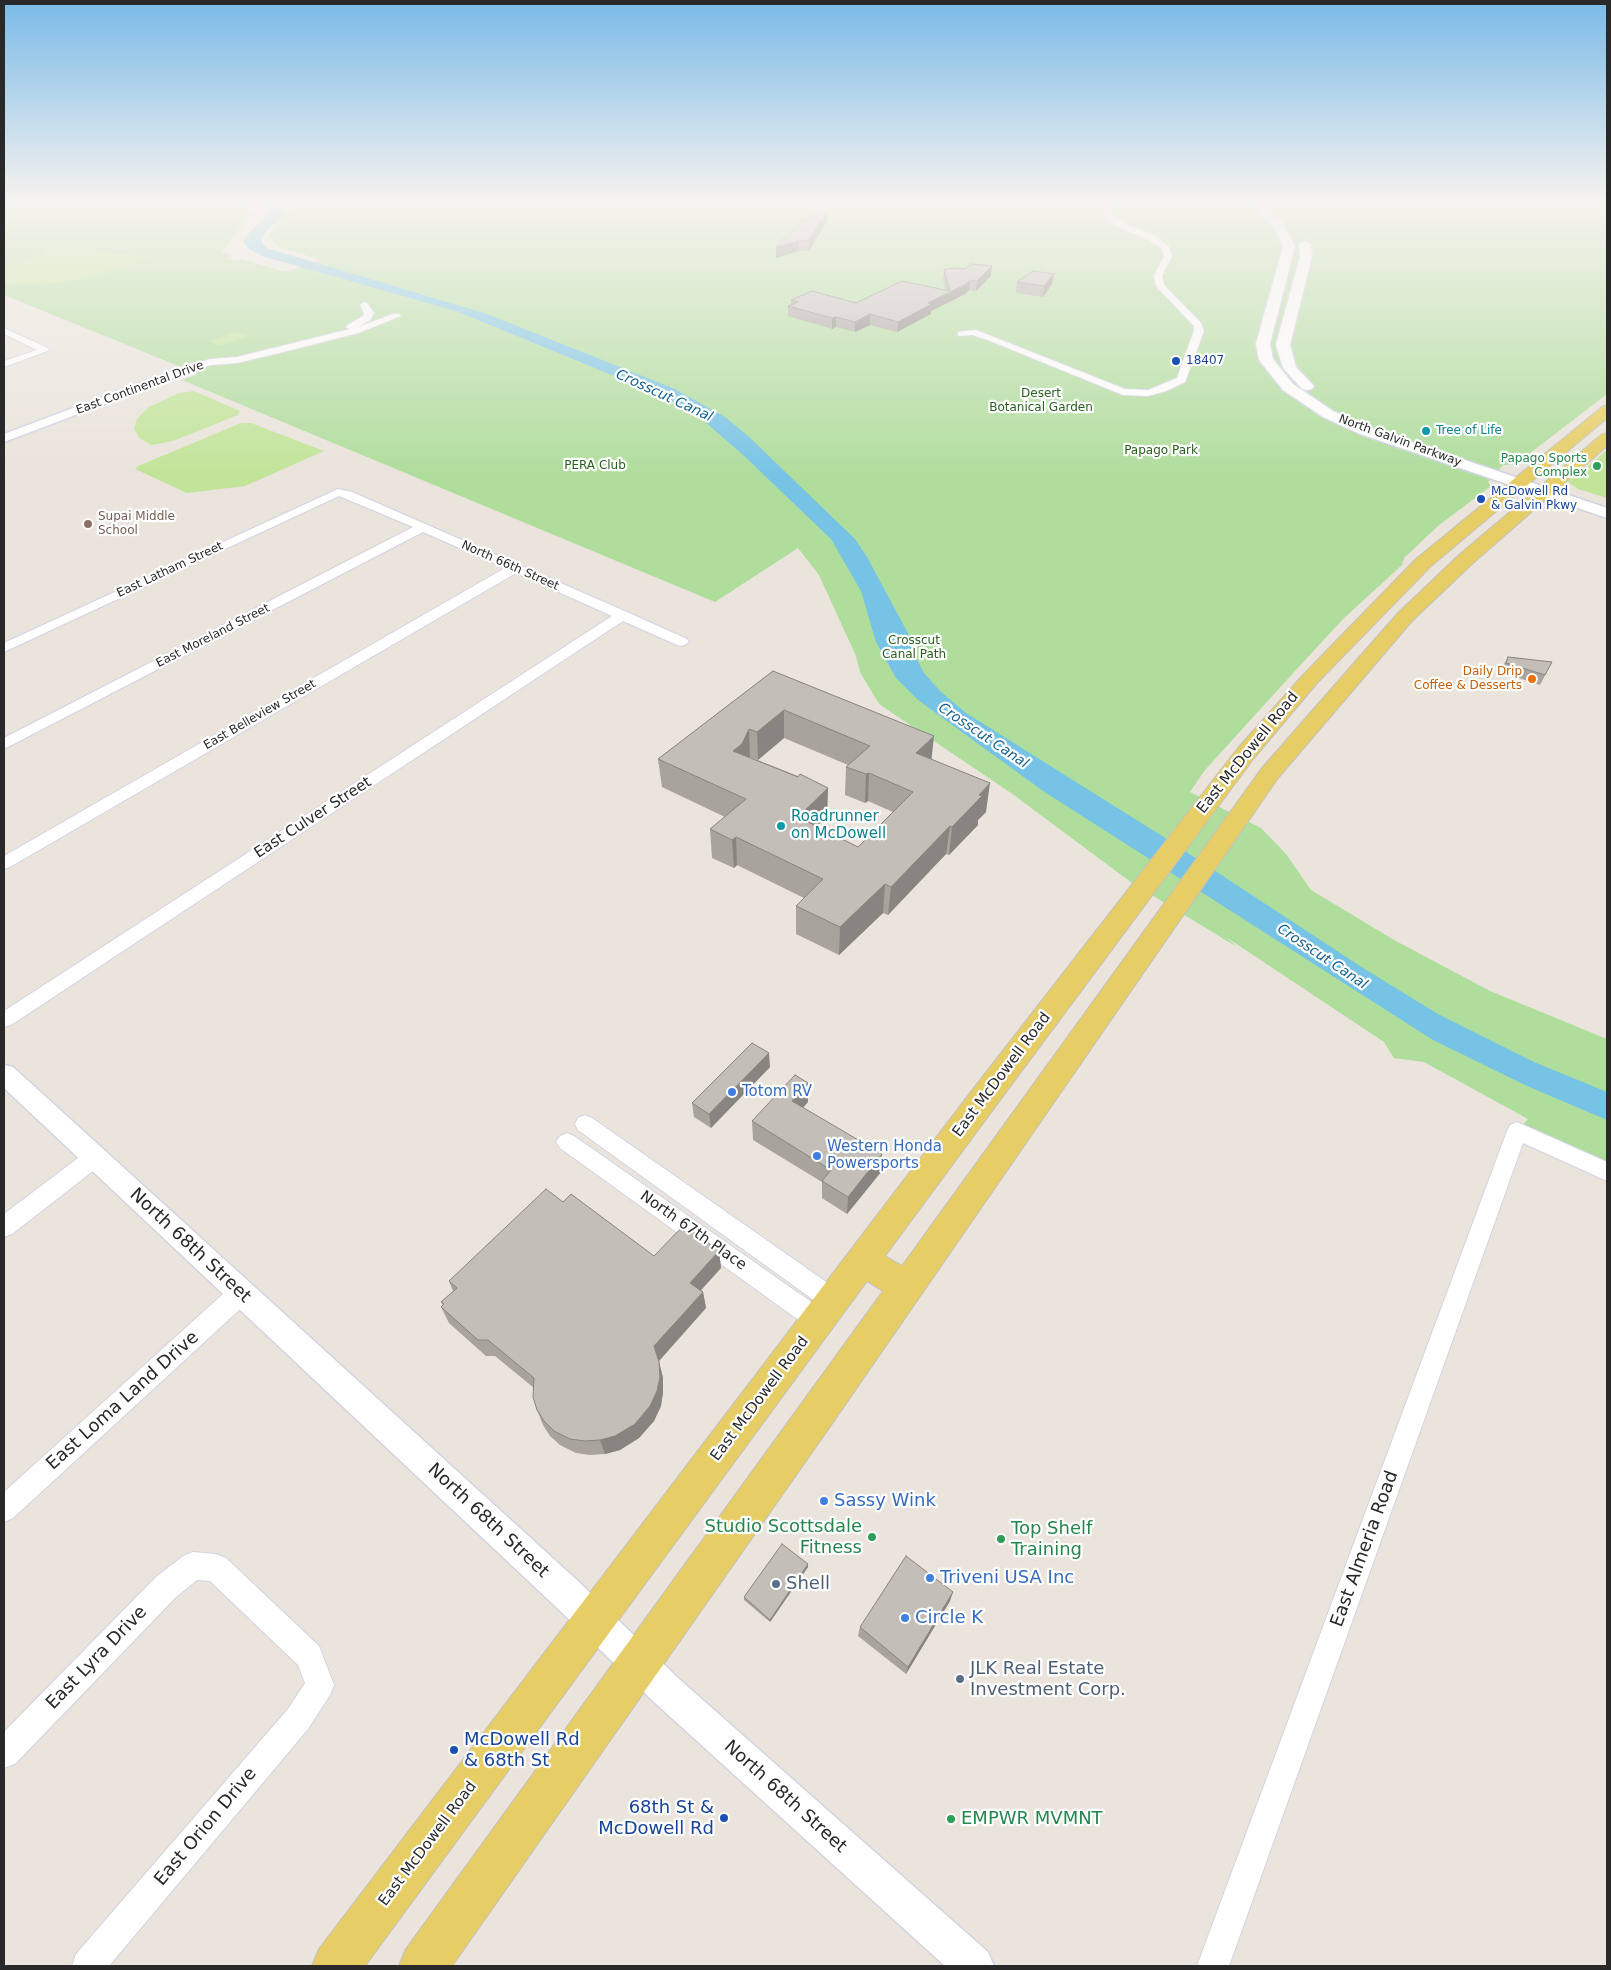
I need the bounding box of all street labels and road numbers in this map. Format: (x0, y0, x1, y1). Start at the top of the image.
street label: East Continental Drive (74, 358, 206, 418)
street label: North Galvin Parkway (1337, 412, 1463, 470)
street label: North 66th Street (459, 538, 561, 594)
street label: East Latham Street (115, 539, 225, 601)
street label: East Moreland Street (154, 601, 272, 671)
street label: East Belleview Street (201, 677, 319, 753)
street label: East McDowell Road (1193, 689, 1303, 817)
street label: East Culver Street (251, 773, 375, 863)
street label: East McDowell Road (949, 1009, 1055, 1141)
street label: North 68th Street (125, 1184, 255, 1308)
street label: North 67th Place (636, 1188, 750, 1274)
street label: East Loma Land Drive (43, 1327, 203, 1475)
street label: East McDowell Road (707, 1333, 813, 1465)
street label: North 68th Street (423, 1459, 553, 1583)
street label: East Almeria Road (1327, 1468, 1403, 1630)
street label: East Lyra Drive (42, 1602, 152, 1714)
street label: North 68th Street (719, 1736, 851, 1858)
street label: East Orion Drive (150, 1764, 262, 1890)
street label: East McDowell Road (375, 1778, 481, 1910)

